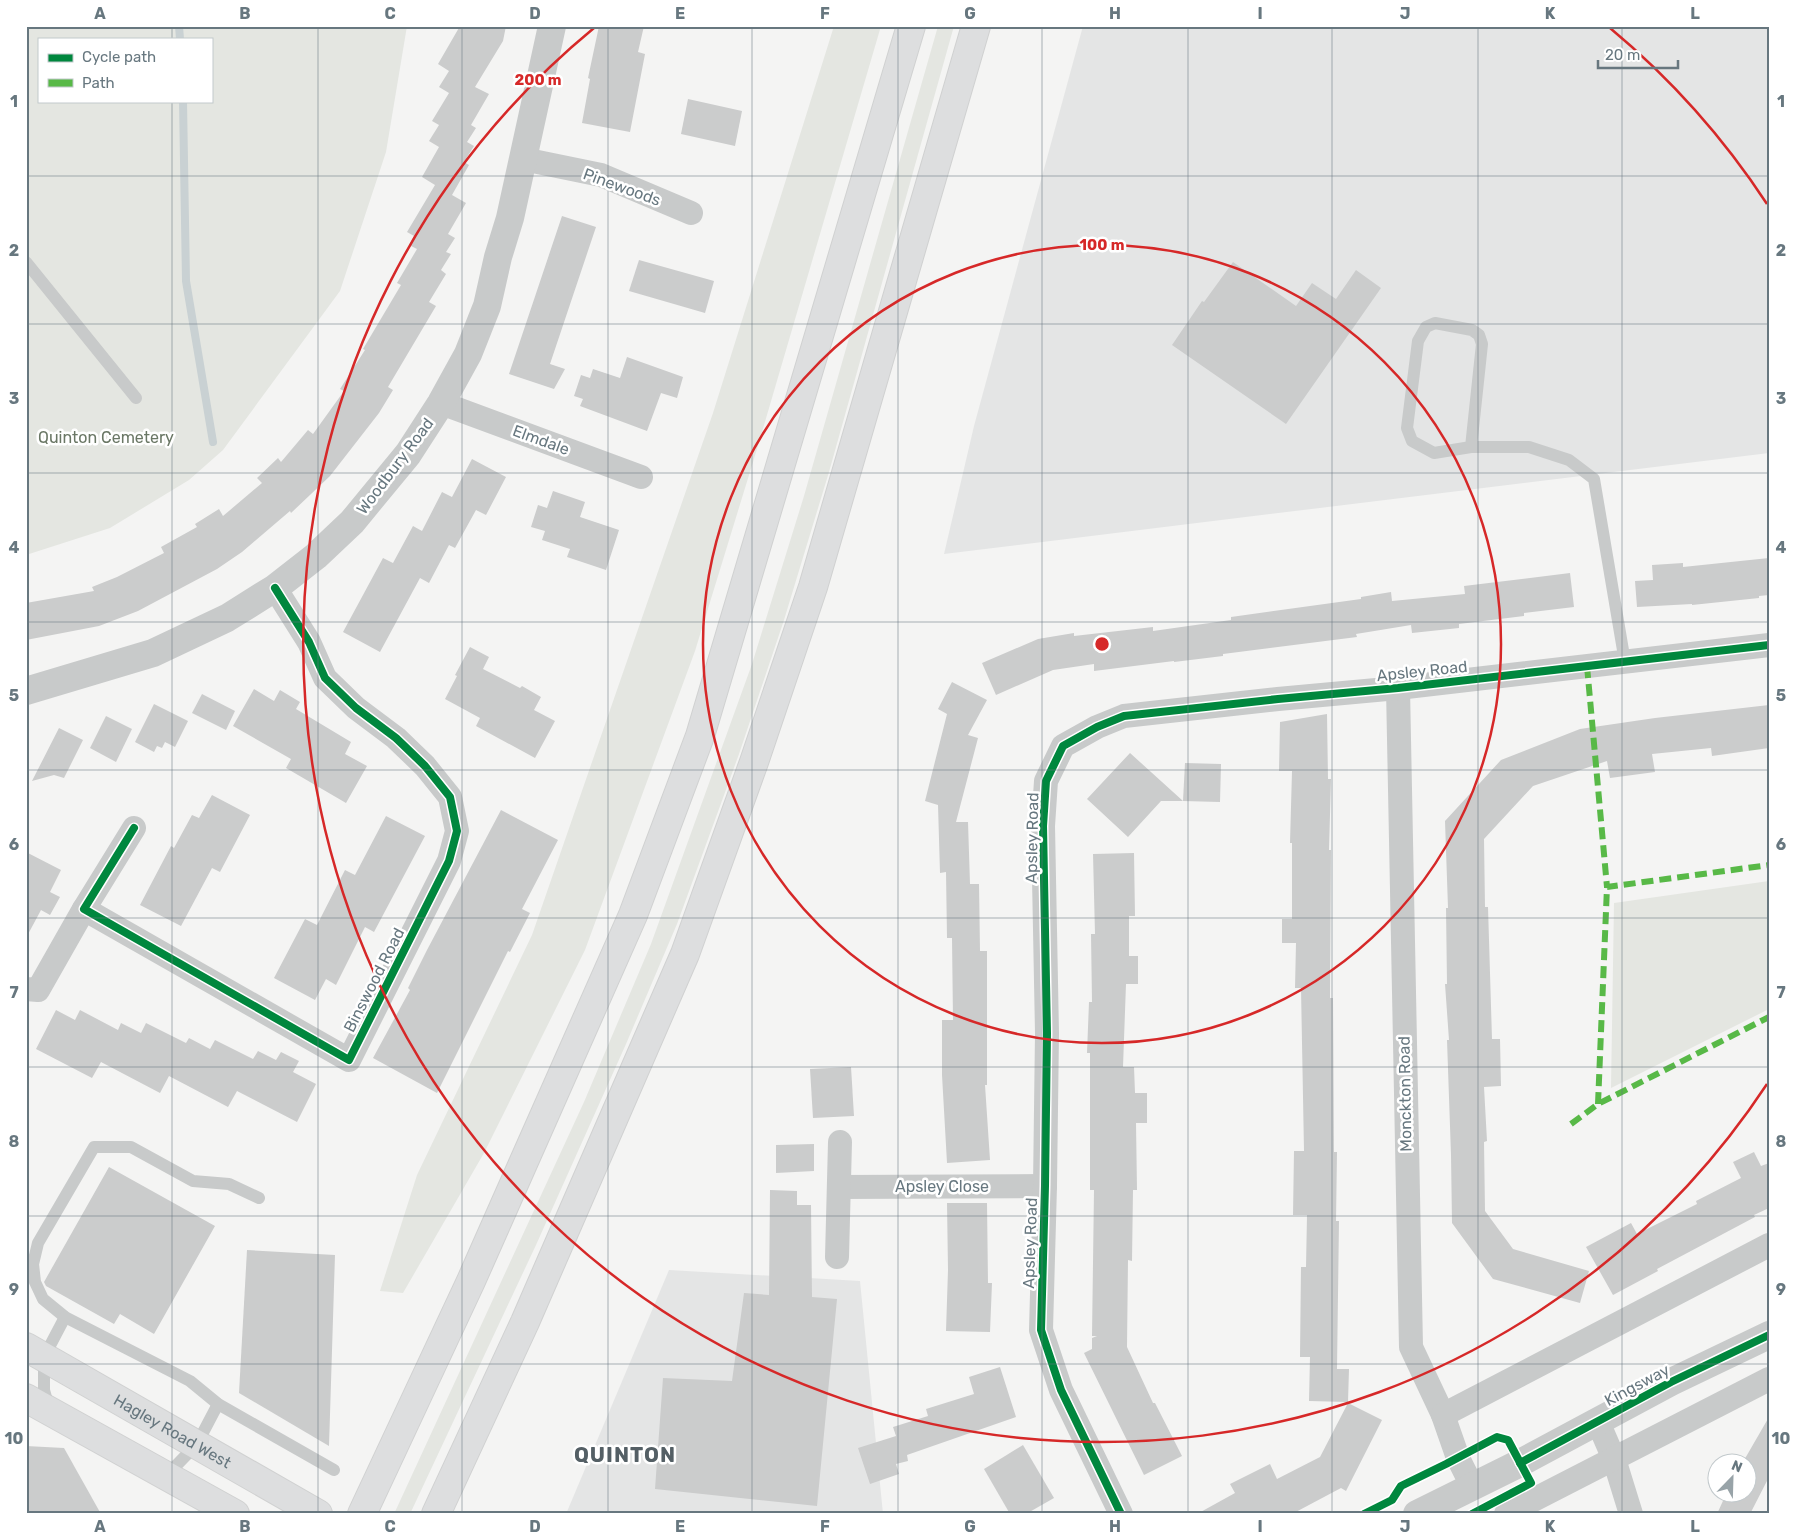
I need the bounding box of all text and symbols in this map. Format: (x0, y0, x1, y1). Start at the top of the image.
text: A (94, 4, 106, 23)
text: B (239, 4, 251, 23)
text: C (384, 4, 396, 23)
text: D (529, 4, 541, 23)
text: E (675, 4, 685, 23)
text: F (820, 4, 830, 23)
text: G (964, 4, 976, 23)
text: H (1109, 4, 1121, 23)
text: I (1257, 4, 1263, 23)
text: J (1400, 4, 1410, 23)
text: K (1545, 4, 1556, 23)
text: L (1690, 4, 1700, 23)
legend (38, 38, 212, 102)
scale bar (1598, 38, 1678, 70)
text: 20 m (1605, 46, 1640, 64)
text: Cycle path (82, 48, 156, 66)
text: 200 m (514, 71, 562, 89)
text: Path (82, 74, 115, 92)
text: 1 (10, 92, 18, 111)
text: 1 (1777, 92, 1785, 111)
street label: Pinewoods (581, 164, 663, 210)
text: 100 m (1080, 236, 1124, 254)
text: 2 (9, 241, 19, 260)
text: 2 (1776, 241, 1786, 260)
text: 3 (9, 389, 19, 408)
text: 3 (1776, 389, 1786, 408)
street label: Woodbury Road (353, 414, 437, 518)
street label: Elmdale (510, 421, 572, 459)
park label: Quinton Cemetery (38, 428, 174, 447)
text: 4 (9, 538, 20, 557)
text: 4 (1776, 538, 1787, 557)
centre of rings (1093, 635, 1111, 653)
street label: Apsley Road (1376, 657, 1468, 685)
text: 5 (9, 686, 19, 705)
text: 5 (1776, 686, 1786, 705)
street label: Apsley Road (1022, 792, 1042, 884)
text: 6 (9, 835, 19, 854)
text: 6 (1776, 835, 1786, 854)
street label: Binswood Road (340, 925, 408, 1035)
text: 7 (9, 983, 19, 1002)
text: 7 (1776, 983, 1786, 1002)
street label: Monckton Road (1394, 1036, 1416, 1152)
text: 8 (9, 1132, 20, 1151)
text: 8 (1776, 1132, 1787, 1151)
street label: Apsley Close (895, 1177, 989, 1196)
street label: Apsley Road (1019, 1197, 1041, 1289)
text: 9 (9, 1280, 19, 1299)
text: 9 (1776, 1280, 1786, 1299)
street label: Kingsway (1601, 1360, 1673, 1410)
street label: Hagley Road West (111, 1390, 235, 1472)
text: 10 (5, 1429, 24, 1448)
text: 10 (1772, 1429, 1791, 1448)
district label: QUINTON (574, 1442, 676, 1467)
north arrow (1708, 1452, 1758, 1502)
text: N (1729, 1457, 1745, 1476)
text: A (94, 1517, 106, 1536)
text: B (239, 1517, 251, 1536)
text: C (384, 1517, 396, 1536)
text: D (529, 1517, 541, 1536)
text: E (675, 1517, 685, 1536)
text: F (820, 1517, 830, 1536)
text: G (964, 1517, 976, 1536)
text: H (1109, 1517, 1121, 1536)
text: I (1257, 1517, 1263, 1536)
text: J (1400, 1517, 1410, 1536)
text: K (1545, 1517, 1556, 1536)
text: L (1690, 1517, 1700, 1536)

